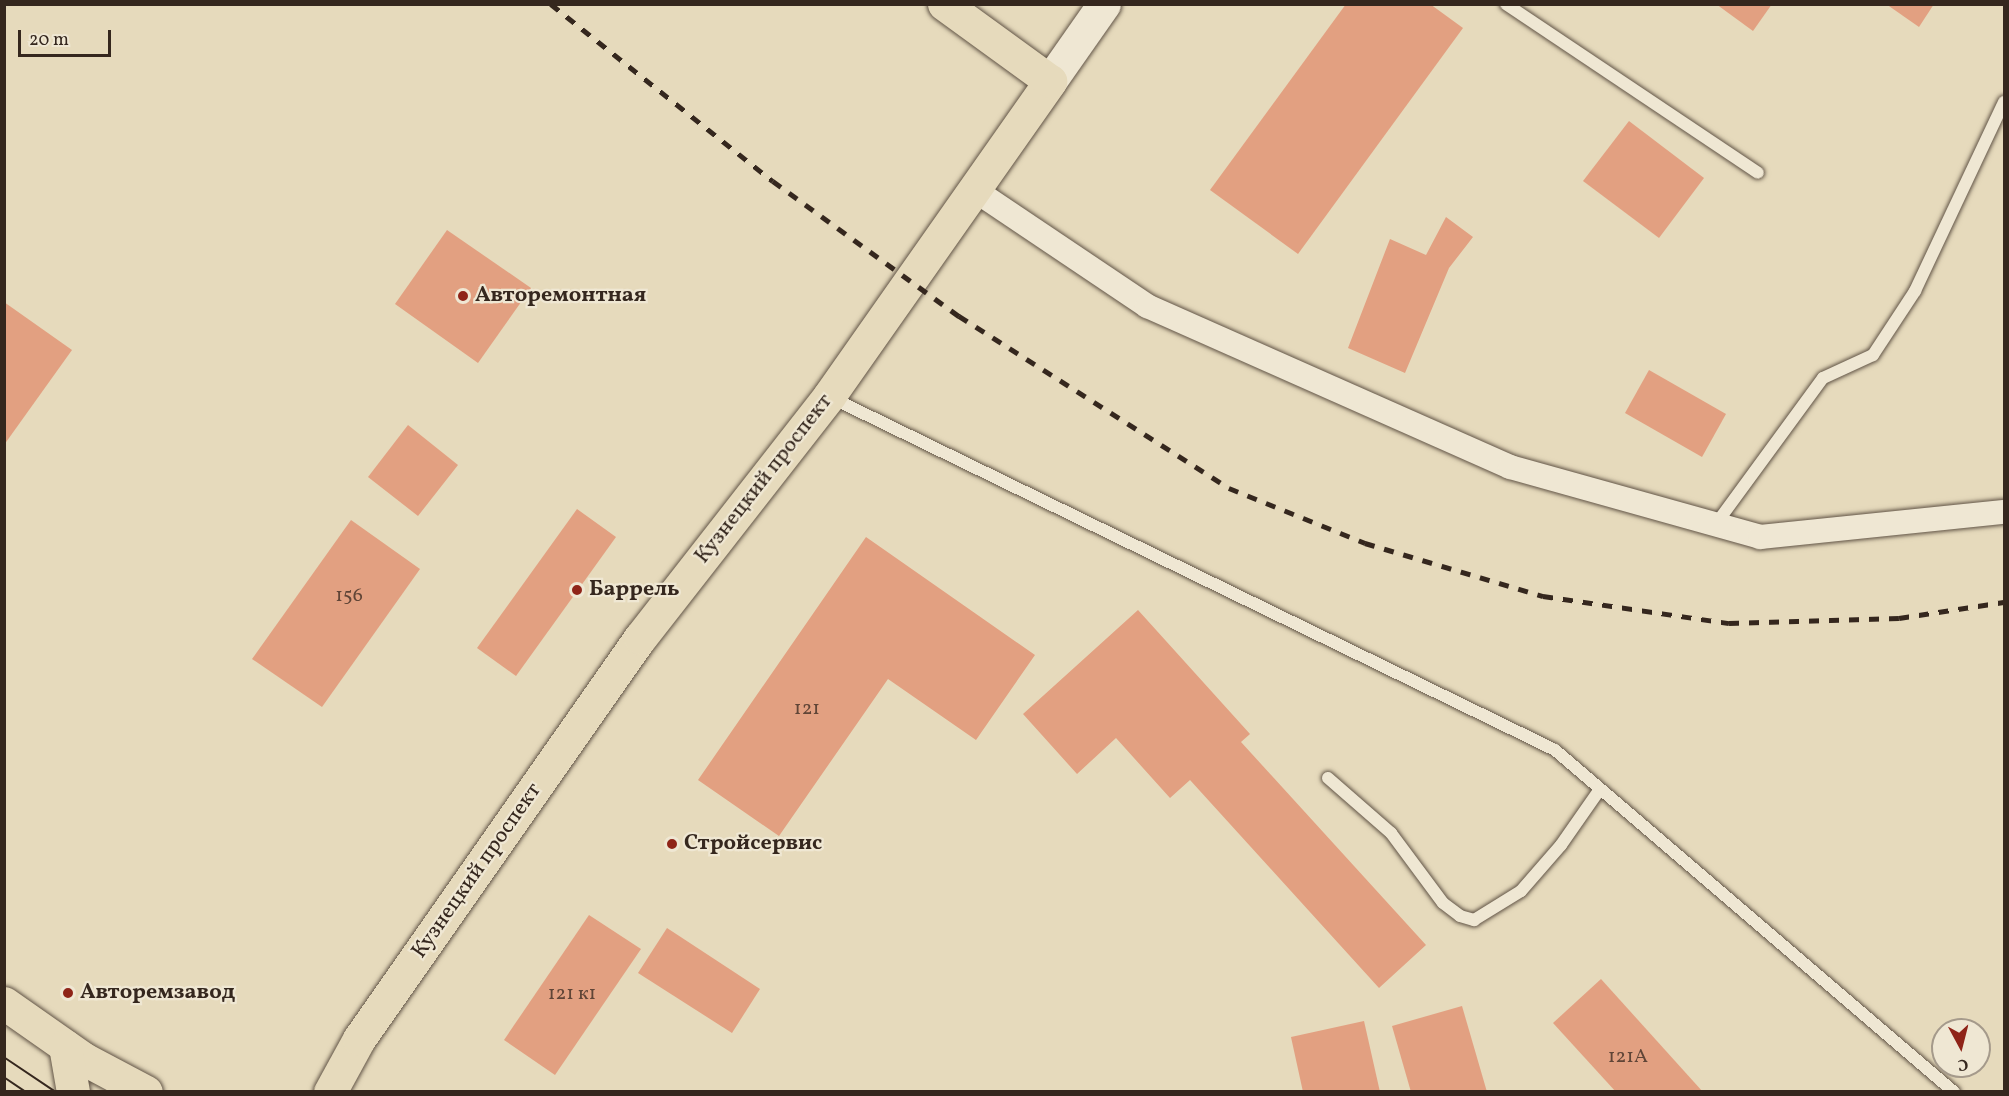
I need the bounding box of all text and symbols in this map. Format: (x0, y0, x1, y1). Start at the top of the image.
scale bar (21, 18, 114, 56)
text: 20 m (29, 28, 69, 53)
place label: Авторемонтная (475, 283, 646, 309)
marker: Авторемонтная (456, 289, 470, 303)
street label: Кузнецкий проспект (690, 389, 838, 569)
place label: Баррель (589, 577, 680, 603)
marker: Баррель (570, 583, 584, 597)
house number: 156 (335, 584, 363, 608)
house number: 121 (794, 697, 820, 721)
street label: Кузнецкий проспект (407, 778, 547, 964)
place label: Стройсервис (684, 831, 822, 857)
marker: Стройсервис (665, 837, 679, 851)
place label: Авторемзавод (80, 980, 235, 1006)
house number: 121 к1 (548, 982, 596, 1006)
marker: Авторемзавод (61, 986, 75, 1000)
north arrow (1931, 1018, 1991, 1078)
house number: 121А (1608, 1045, 1648, 1069)
text: С (1957, 1052, 1969, 1075)

